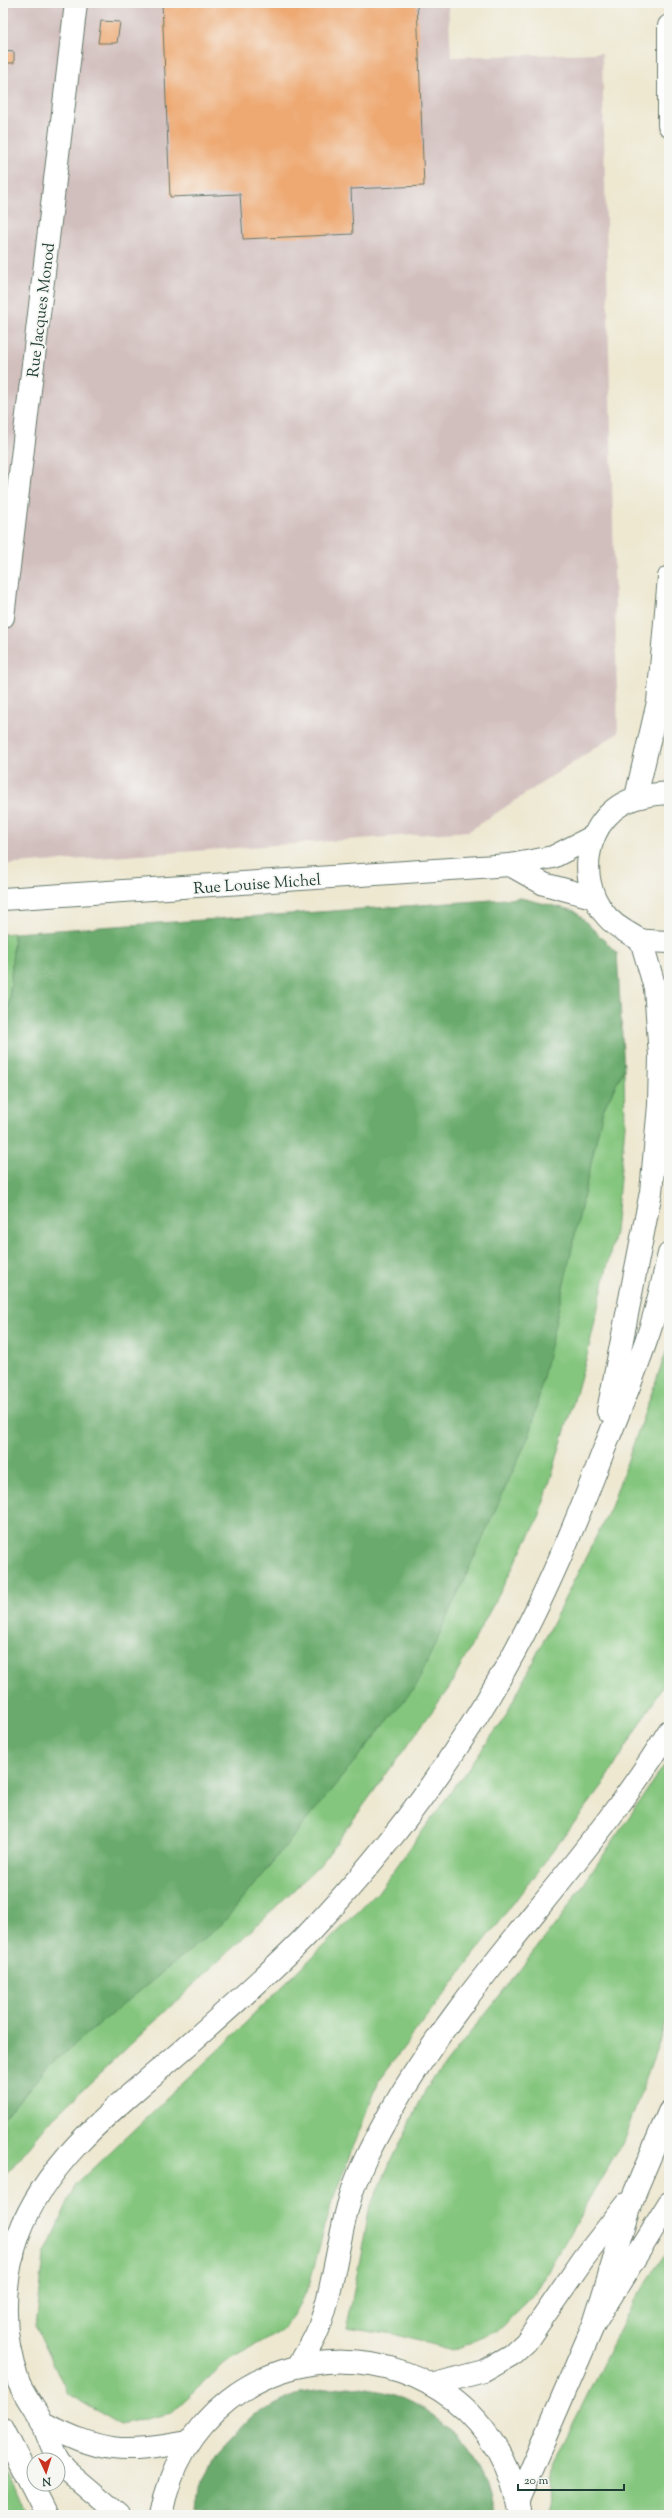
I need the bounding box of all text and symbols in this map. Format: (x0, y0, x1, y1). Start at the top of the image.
street label: Rue Jacques Monod (23, 242, 62, 379)
street label: Rue Louise Michel (193, 870, 322, 901)
north arrow (26, 2452, 66, 2492)
scale bar (518, 2466, 624, 2492)
text: 20 m (524, 2472, 549, 2490)
text: N (41, 2473, 53, 2489)

